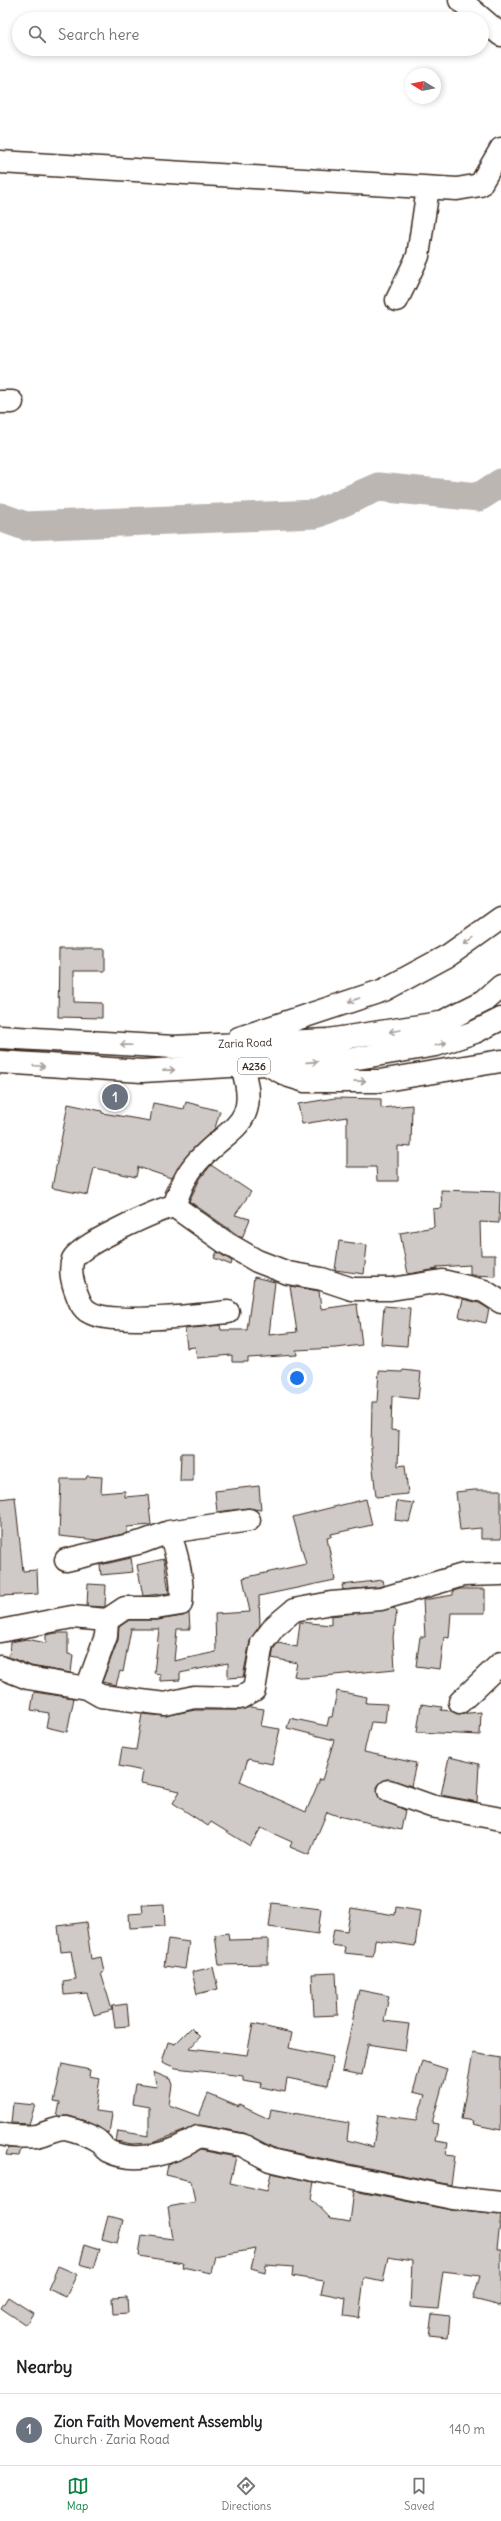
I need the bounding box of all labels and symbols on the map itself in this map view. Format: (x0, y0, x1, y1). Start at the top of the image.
north arrow (405, 68, 441, 104)
one-way arrow (464, 937, 475, 945)
one-way arrow (348, 997, 361, 1004)
one-way arrow (389, 1027, 402, 1035)
street label: Zaria Road (218, 1035, 273, 1051)
one-way arrow (434, 1040, 447, 1047)
one-way arrow (120, 1042, 133, 1049)
road number: A236 (238, 1058, 270, 1074)
one-way arrow (305, 1059, 318, 1066)
one-way arrow (32, 1062, 45, 1069)
one-way arrow (162, 1066, 175, 1074)
one-way arrow (353, 1077, 366, 1085)
pin: 1 (102, 1082, 128, 1112)
your location (287, 1368, 307, 1388)

